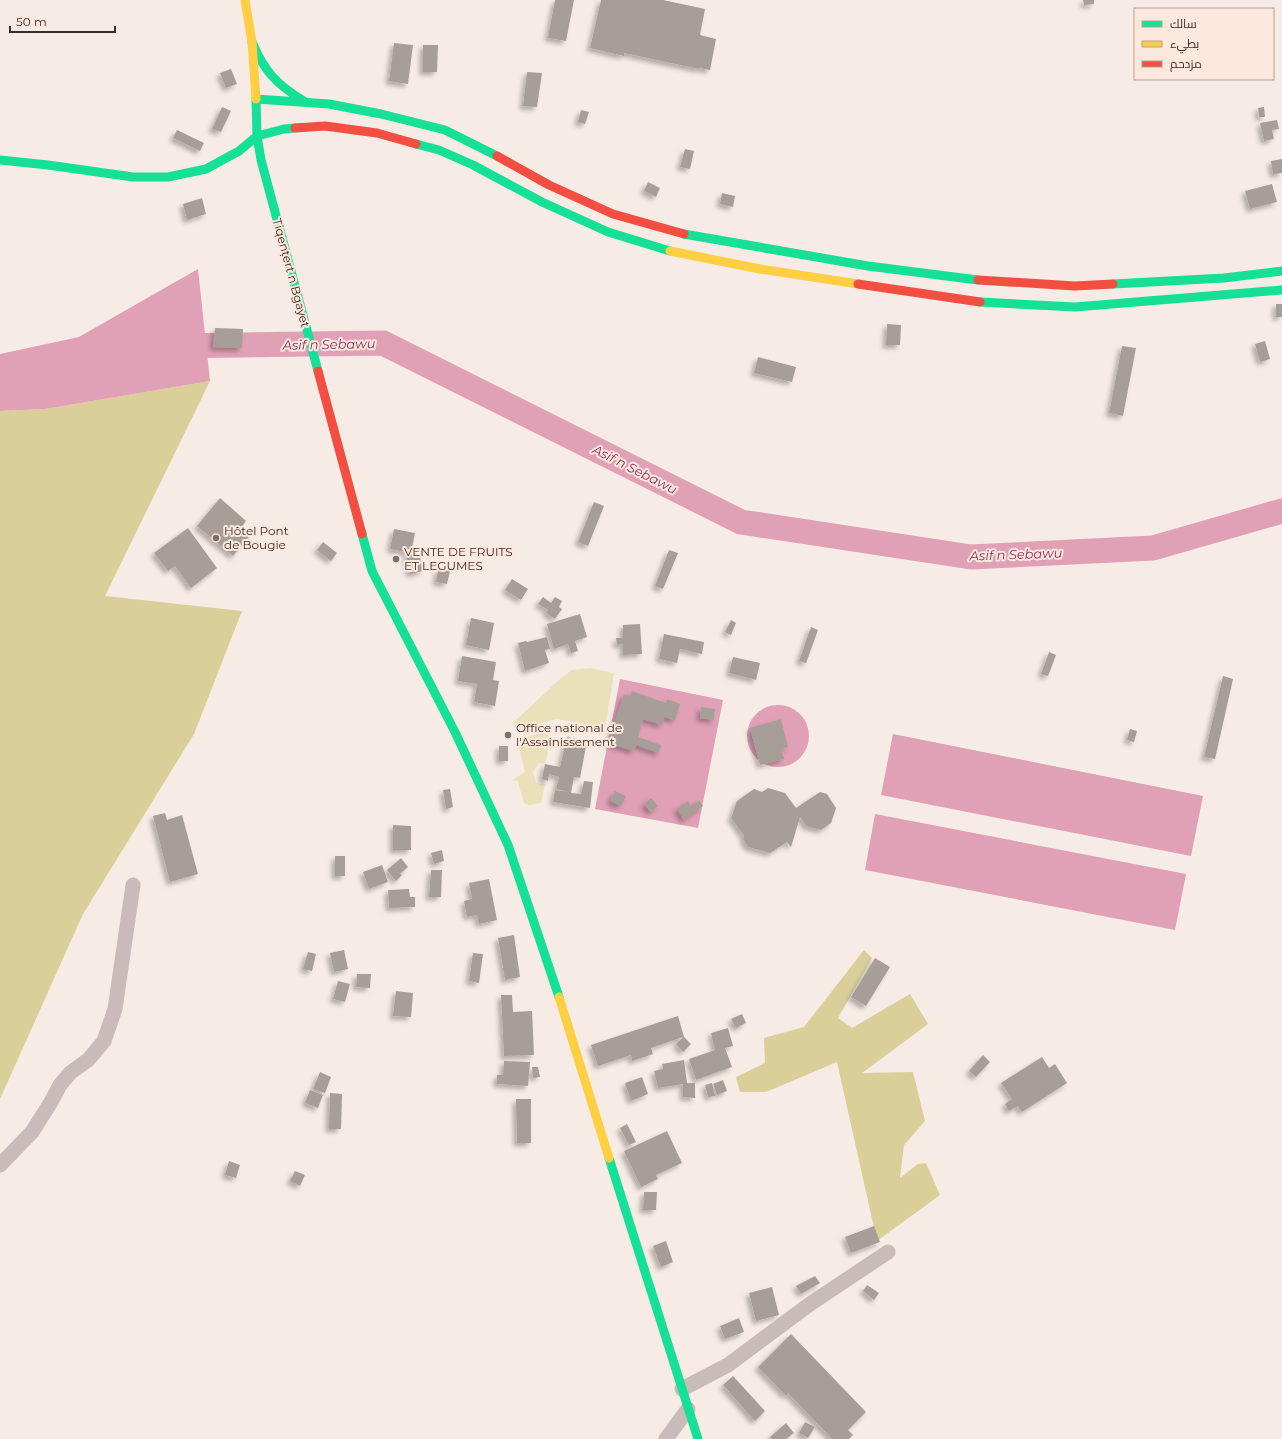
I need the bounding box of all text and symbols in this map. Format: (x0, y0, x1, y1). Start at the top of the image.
scale bar (10, 8, 115, 34)
legend (1134, 8, 1274, 80)
text: 50 m (16, 14, 47, 29)
text: سالك (1170, 16, 1197, 31)
text: بطيء (1170, 36, 1199, 54)
text: مزدحم (1170, 56, 1202, 72)
street label: Tiqenṭert n Bgayet (270, 217, 313, 329)
water label: Asif n Sebawu (281, 335, 376, 353)
water label: Asif n Sebawu (589, 440, 680, 497)
place label: Hôtel Pont de Bougie (224, 523, 289, 552)
marker: Hôtel Pont de Bougie (211, 533, 221, 543)
place label: VENTE DE FRUITS ET LEGUMES (404, 544, 513, 573)
water label: Asif n Sebawu (968, 544, 1063, 564)
marker: VENTE DE FRUITS ET LEGUMES (391, 554, 401, 564)
place label: Office national de l'Assainissement (516, 720, 622, 749)
marker: Office national de l'Assainissement (503, 730, 513, 740)

